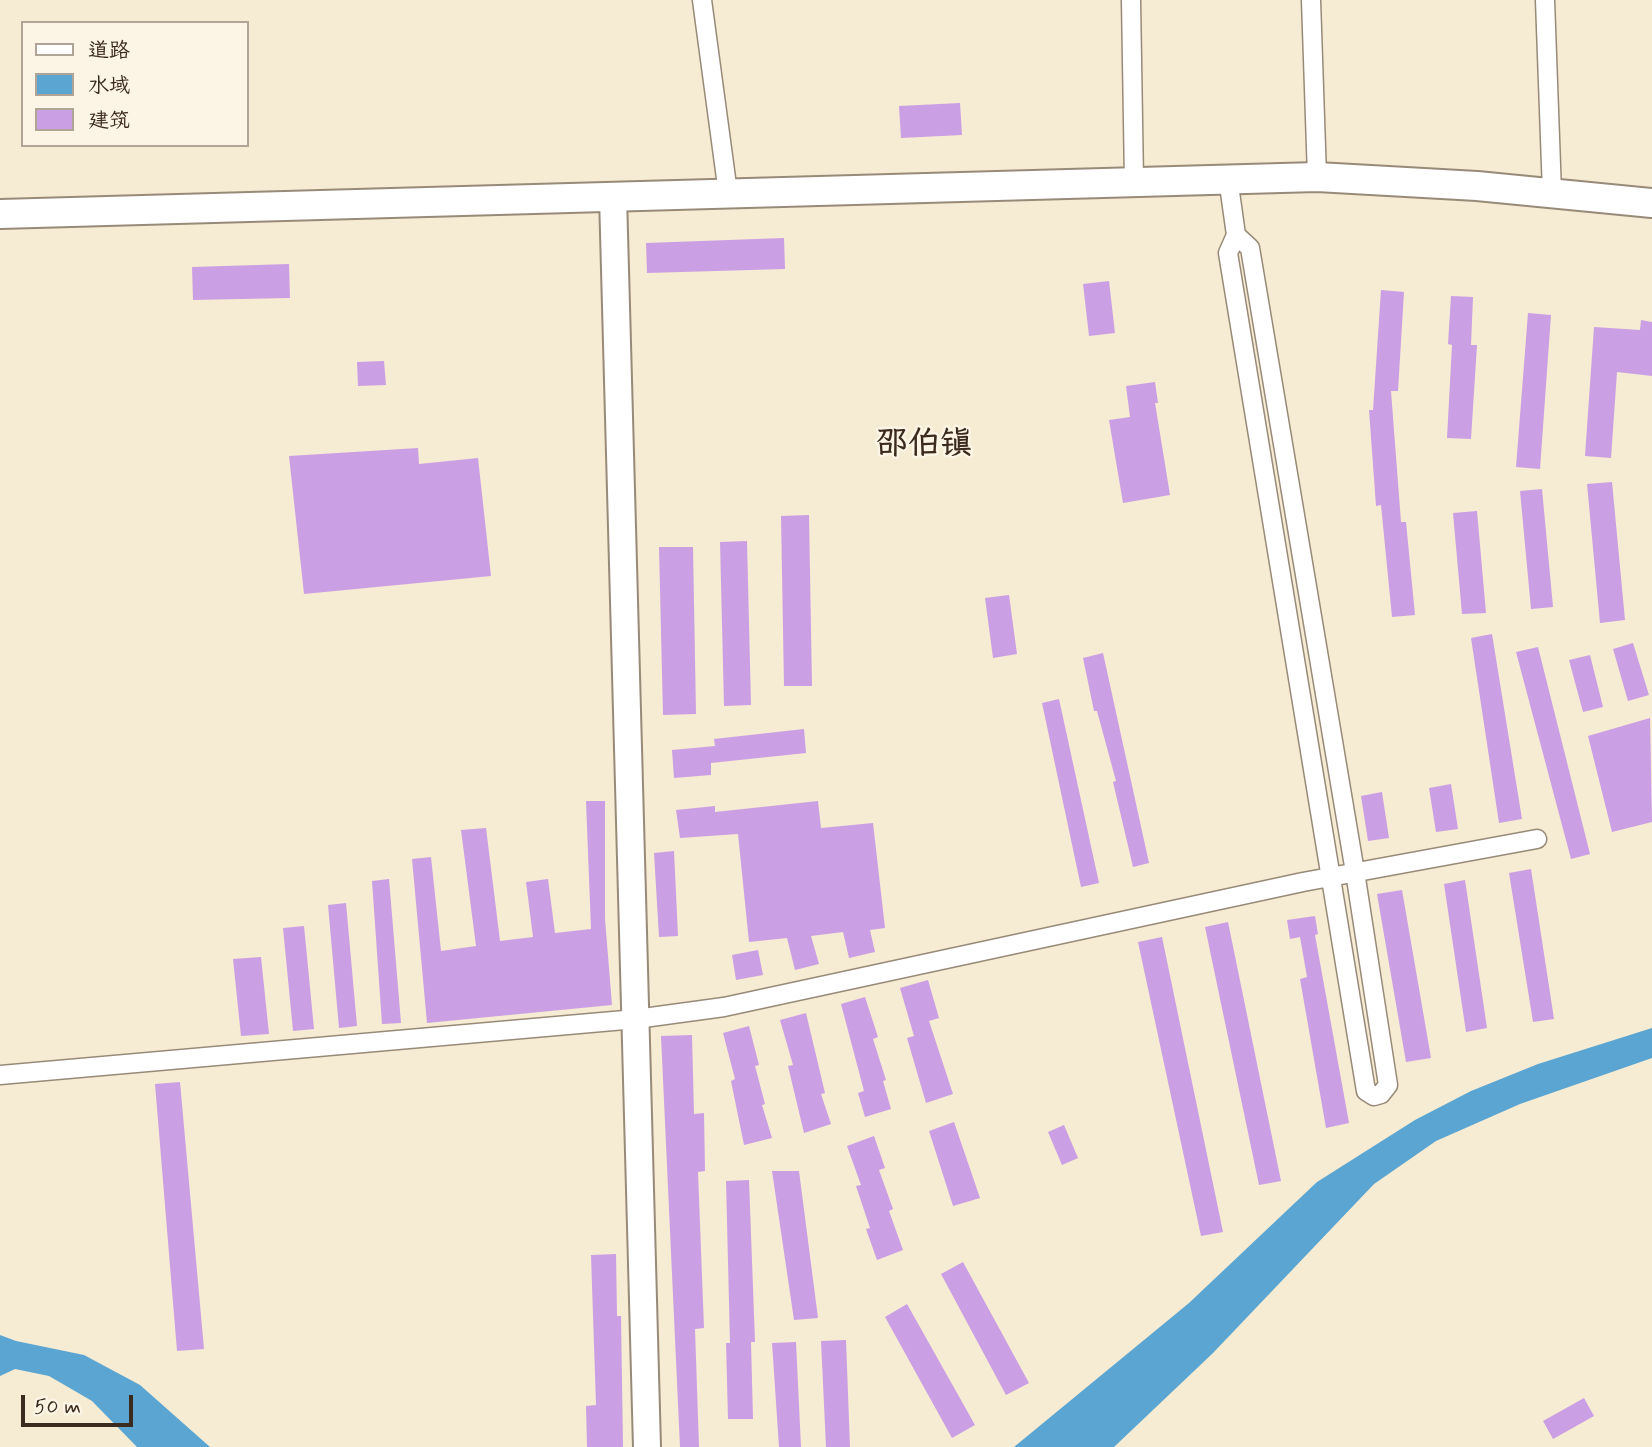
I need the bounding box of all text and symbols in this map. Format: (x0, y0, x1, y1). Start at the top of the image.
legend (21, 21, 248, 147)
text: 道路 (88, 37, 130, 65)
text: 水域 (88, 72, 130, 100)
text: 建筑 (88, 107, 130, 135)
district label: 邵伯镇 (876, 427, 972, 465)
scale bar (24, 1380, 136, 1424)
text: 50 m (34, 1393, 81, 1421)

